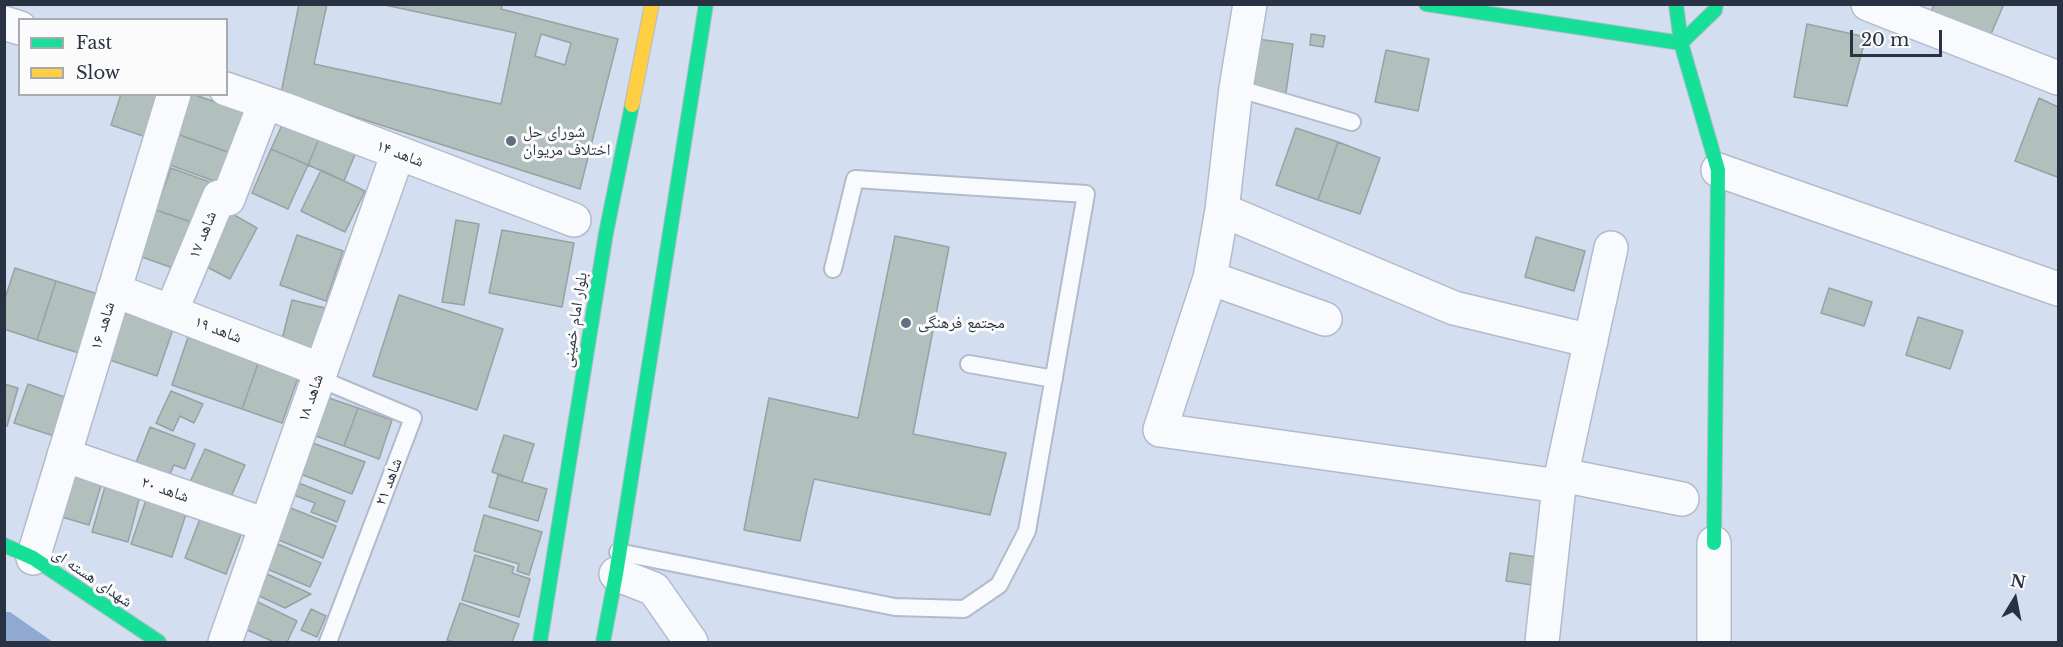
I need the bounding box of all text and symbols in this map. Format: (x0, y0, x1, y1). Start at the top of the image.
legend (18, 18, 228, 96)
scale bar (1853, 18, 1944, 56)
text: 20 m (1861, 29, 1909, 51)
text: Fast (76, 32, 112, 54)
text: Slow (76, 62, 120, 84)
place label: شورای حل اختلاف مریوان (523, 122, 611, 160)
marker: شورای حل اختلاف مریوان (504, 134, 518, 148)
street label: شاهد ۱۴ (374, 136, 426, 172)
street label: شاهد ۱۷ (185, 209, 221, 261)
street label: بلوار امام خمینی (558, 271, 592, 369)
street label: شاهد ۱۶ (87, 300, 119, 352)
street label: شاهد ۱۹ (192, 312, 244, 348)
place label: مجتمع فرهنگی (918, 313, 1005, 333)
marker: مجتمع فرهنگی (899, 316, 913, 330)
street label: شاهد ۱۸ (294, 372, 328, 424)
street label: شاهد ۲۱ (371, 456, 407, 508)
street label: شاهد ۲۰ (139, 473, 191, 507)
street label: شهدای هسته ای (48, 544, 136, 612)
north arrow (1985, 569, 2045, 629)
text: N (2009, 570, 2027, 592)

